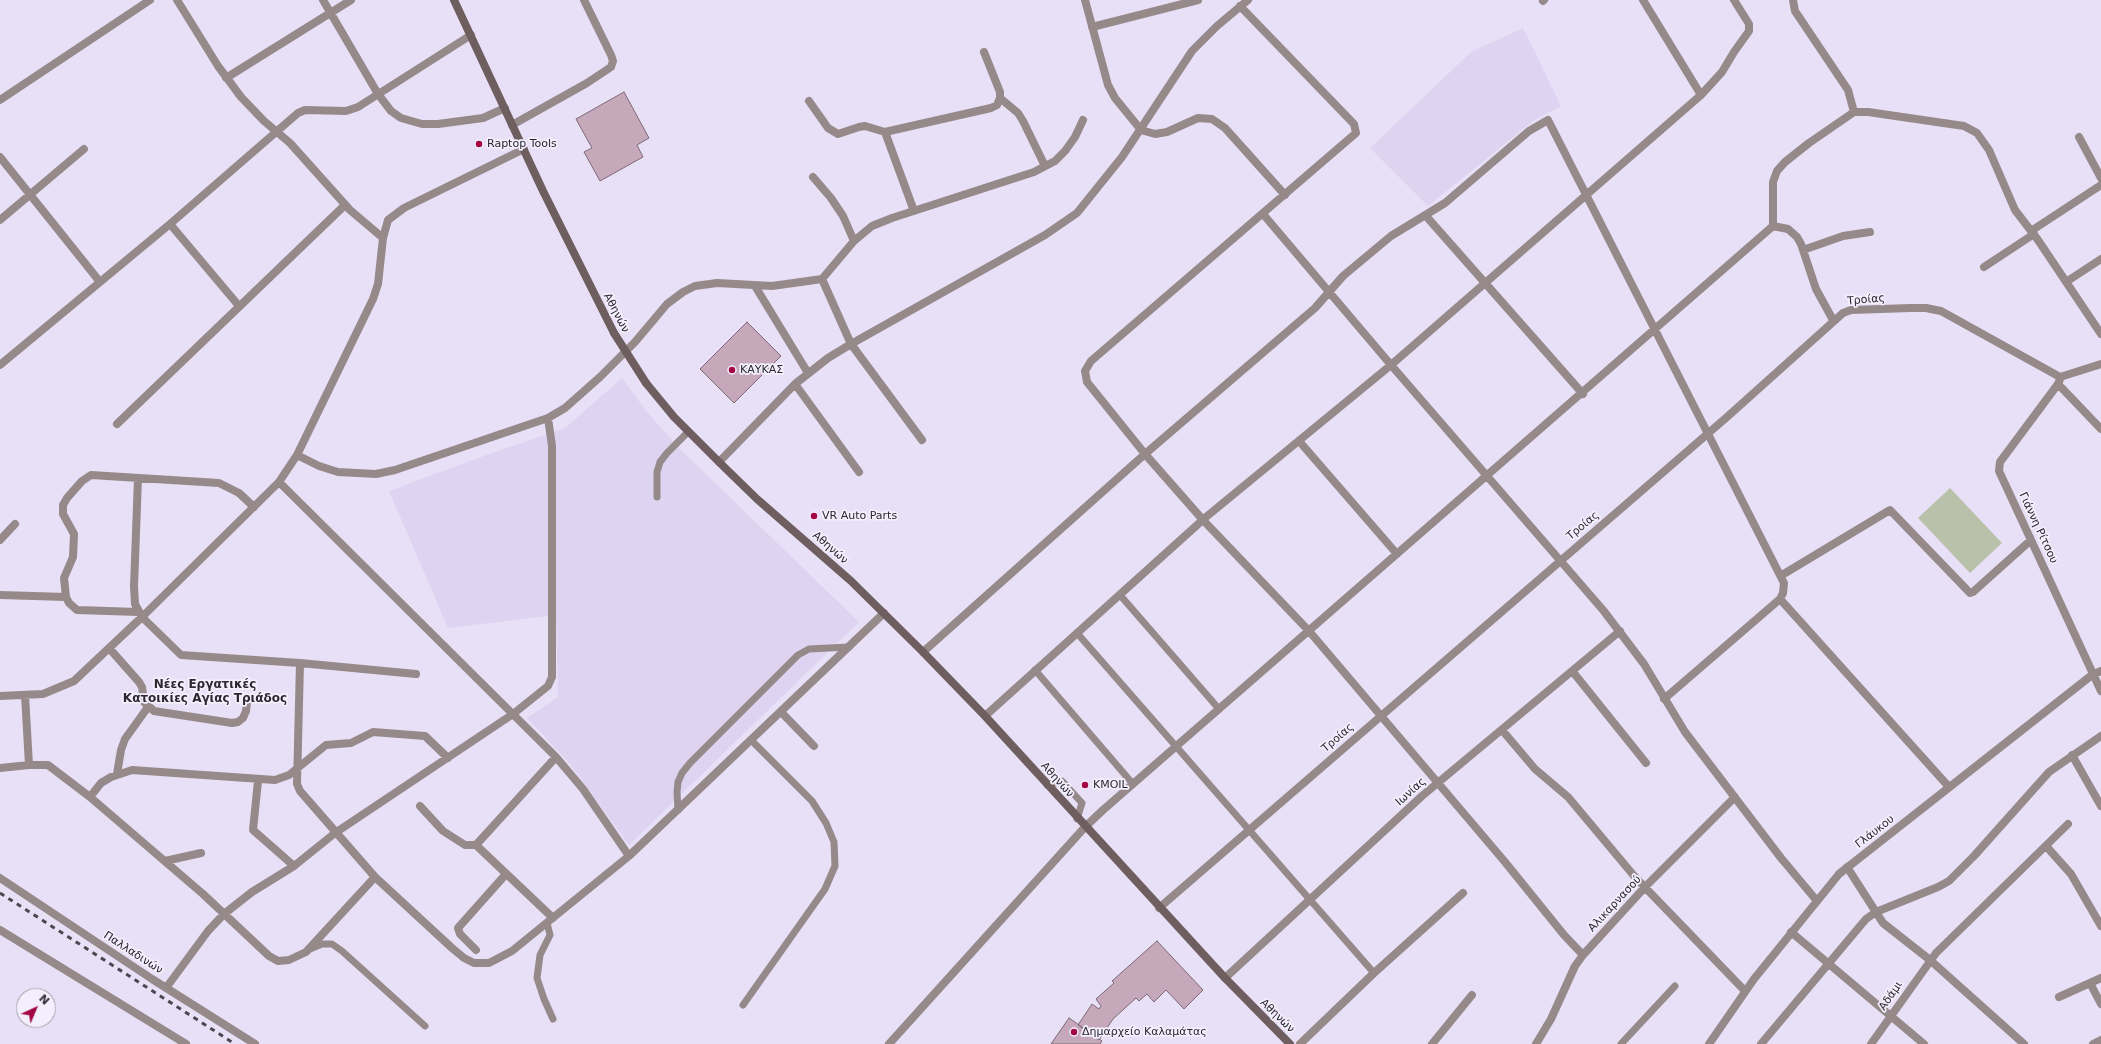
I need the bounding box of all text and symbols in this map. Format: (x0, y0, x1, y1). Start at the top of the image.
place label: Raptop Tools (487, 137, 557, 151)
marker: Raptop Tools (474, 139, 484, 149)
street label: Αθηνών (600, 291, 632, 335)
street label: Τροίας (1847, 292, 1885, 308)
place label: ΚΑΥΚΑΣ (740, 363, 783, 377)
marker: ΚΑΥΚΑΣ (727, 365, 737, 375)
street label: Γιάννη Ρίτσου (2016, 490, 2060, 566)
place label: VR Auto Parts (822, 509, 897, 523)
street label: Τροίας (1564, 509, 1602, 543)
marker: VR Auto Parts (809, 511, 819, 521)
street label: Αθηνών (810, 529, 850, 567)
district label: Νέες Εργατικές Κατοικίες Αγίας Τριάδος (123, 678, 287, 706)
street label: Τροίας (1319, 721, 1357, 755)
street label: Αθηνών (1038, 760, 1076, 800)
street label: Ιωνίας (1393, 775, 1429, 809)
place label: KMOIL (1093, 778, 1128, 792)
marker: KMOIL (1080, 780, 1090, 790)
street label: Γλάυκου (1853, 813, 1897, 851)
street label: Αλικαρνασού (1586, 873, 1644, 935)
street label: Παλλαδινών (101, 929, 165, 977)
street label: Αδάμι (1877, 979, 1905, 1013)
north arrow (16, 988, 56, 1028)
text: N (36, 992, 52, 1008)
street label: Αθηνών (1257, 996, 1297, 1036)
place label: Δημαρχείο Καλαμάτας (1082, 1025, 1207, 1039)
marker: Δημαρχείο Καλαμάτας (1069, 1027, 1079, 1037)

